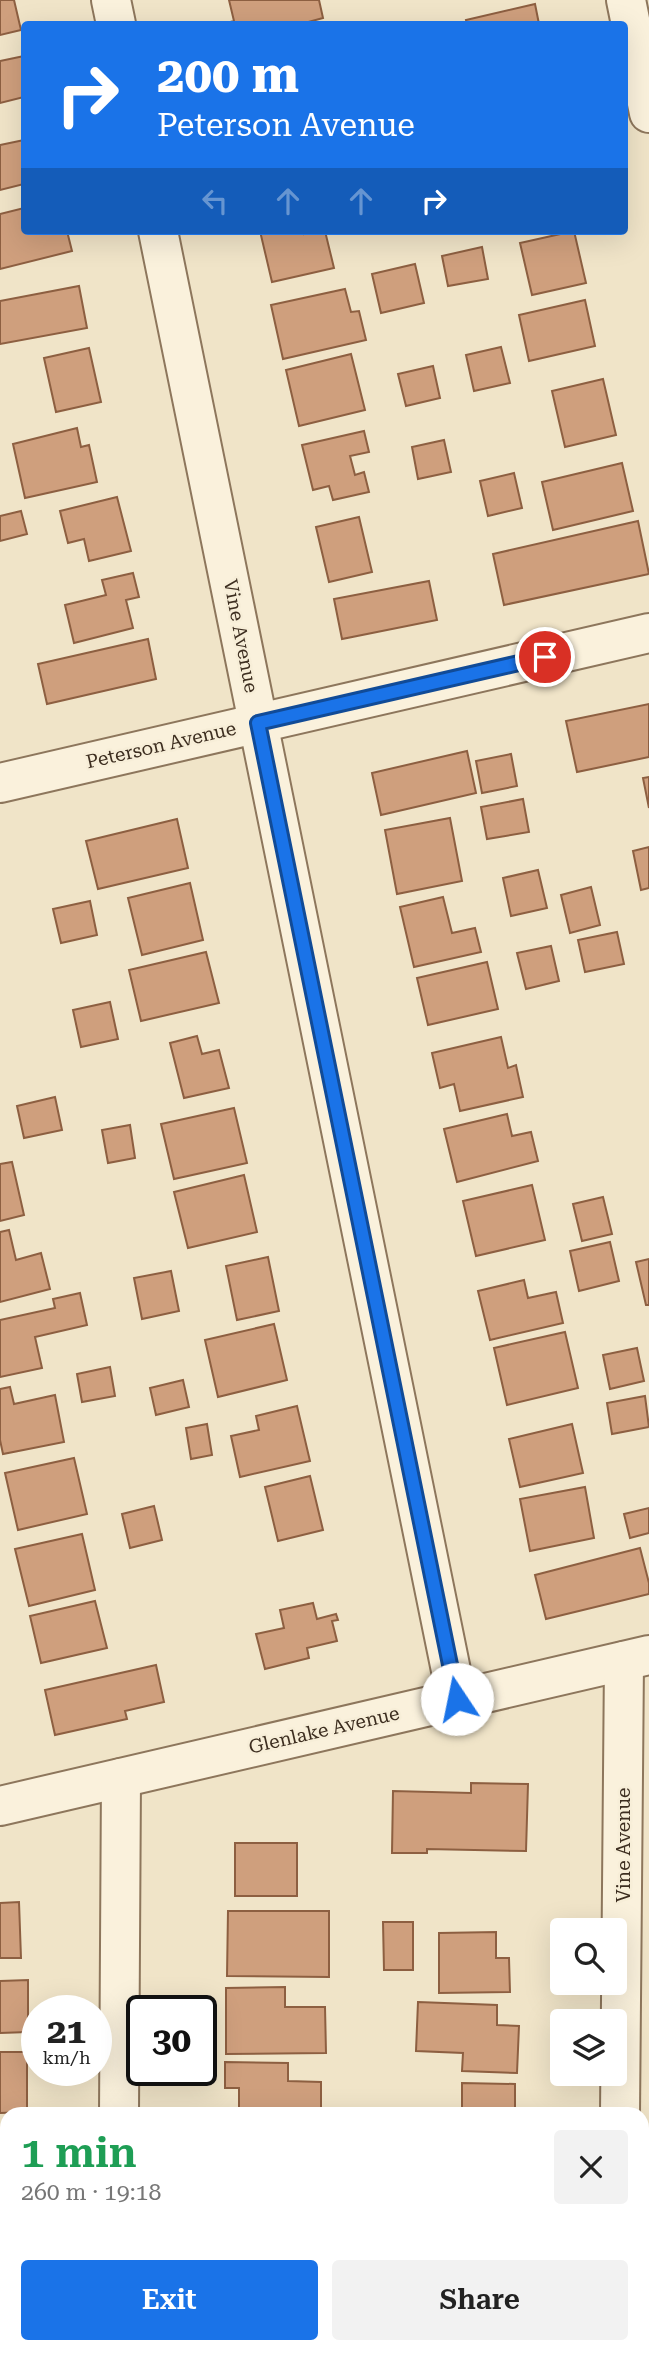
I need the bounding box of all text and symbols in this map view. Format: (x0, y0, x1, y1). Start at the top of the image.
text: 200 m (157, 47, 299, 104)
icon: right (42, 49, 133, 140)
text: Peterson Avenue (157, 106, 415, 144)
icon: left (196, 182, 234, 220)
icon: ahead (269, 182, 307, 220)
icon: ahead (342, 182, 380, 220)
icon: right (415, 182, 453, 220)
street label: Vine Avenue (219, 577, 263, 695)
pin (515, 627, 575, 687)
icon: arrive (526, 638, 564, 676)
street label: Peterson Avenue (84, 717, 238, 773)
position arrow (420, 1662, 494, 1736)
street label: Glenlake Avenue (246, 1701, 402, 1759)
street label: Vine Avenue (612, 1788, 635, 1902)
map controls (550, 1918, 627, 2086)
button: search (550, 1918, 627, 1995)
speed limit sign: 30 (126, 1995, 217, 2086)
button: layers (550, 2009, 627, 2086)
text: 21 (47, 2011, 86, 2052)
text: km/h (42, 2047, 91, 2068)
text: 1 min (21, 2128, 137, 2177)
button: close (554, 2130, 628, 2204)
text: 260 m · 19:18 (21, 2179, 161, 2206)
button: Exit (21, 2260, 318, 2340)
button: Share (332, 2260, 628, 2340)

